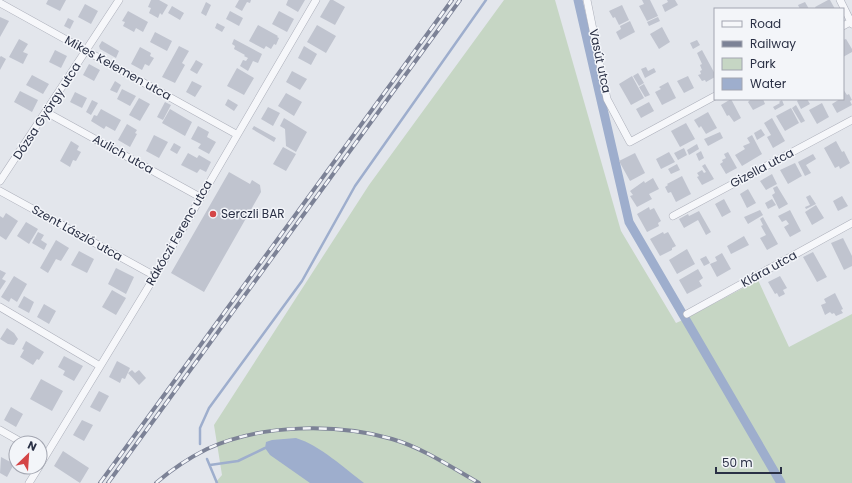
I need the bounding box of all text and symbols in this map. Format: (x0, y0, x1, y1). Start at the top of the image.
legend (714, 8, 844, 100)
text: Road (750, 15, 781, 32)
street label: Vasút utca (585, 27, 616, 95)
street label: Mikes Kelemen utca (62, 31, 175, 104)
text: Railway (750, 35, 796, 52)
text: Park (750, 55, 777, 72)
street label: Dózsa György utca (9, 59, 84, 163)
text: Water (750, 75, 787, 92)
street label: Aulich utca (90, 130, 157, 177)
street label: Gizella utca (727, 144, 797, 191)
street label: Rákóczi Ferenc utca (141, 177, 216, 289)
street label: Szent László utca (29, 201, 126, 265)
place label: Serczli BAR (221, 205, 285, 222)
marker: Serczli BAR (208, 209, 218, 219)
street label: Klára utca (738, 246, 800, 291)
north arrow (8, 435, 48, 475)
text: N (25, 437, 39, 455)
scale bar (716, 449, 781, 475)
text: 50 m (722, 454, 753, 471)

